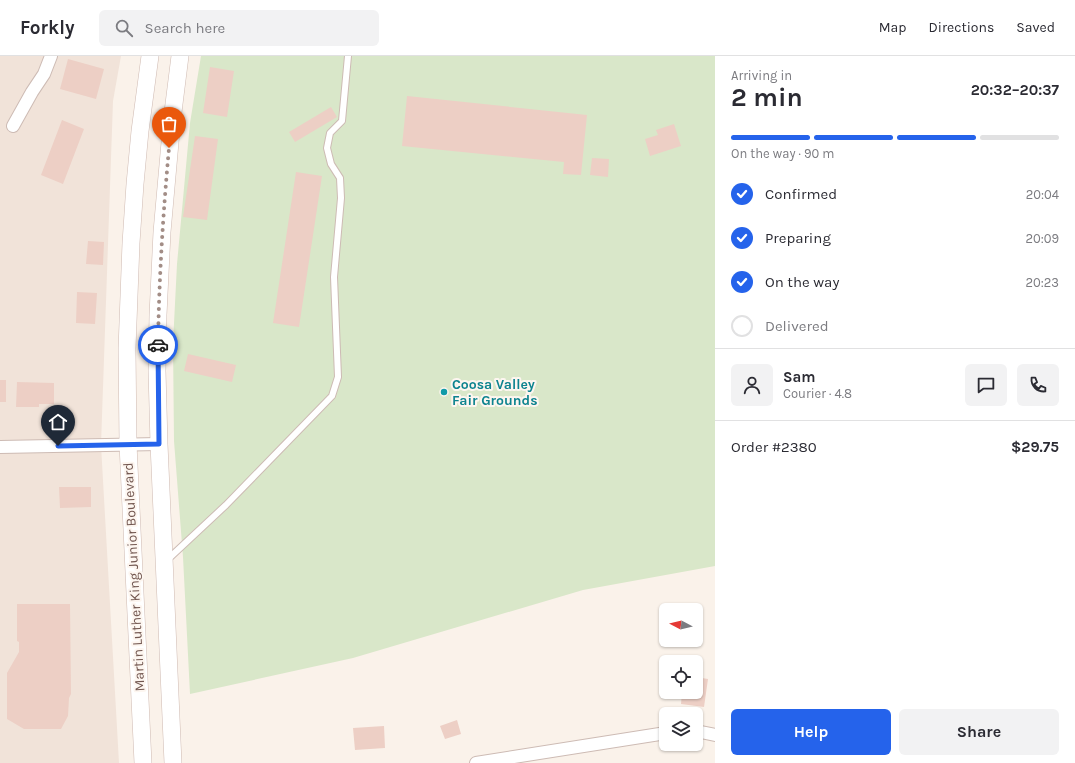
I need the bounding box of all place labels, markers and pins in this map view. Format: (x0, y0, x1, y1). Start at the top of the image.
pin (152, 107, 186, 148)
place label: Coosa Valley Fair Grounds (452, 376, 538, 409)
marker: Coosa Valley Fair Grounds (439, 387, 449, 397)
pin (41, 405, 75, 446)

